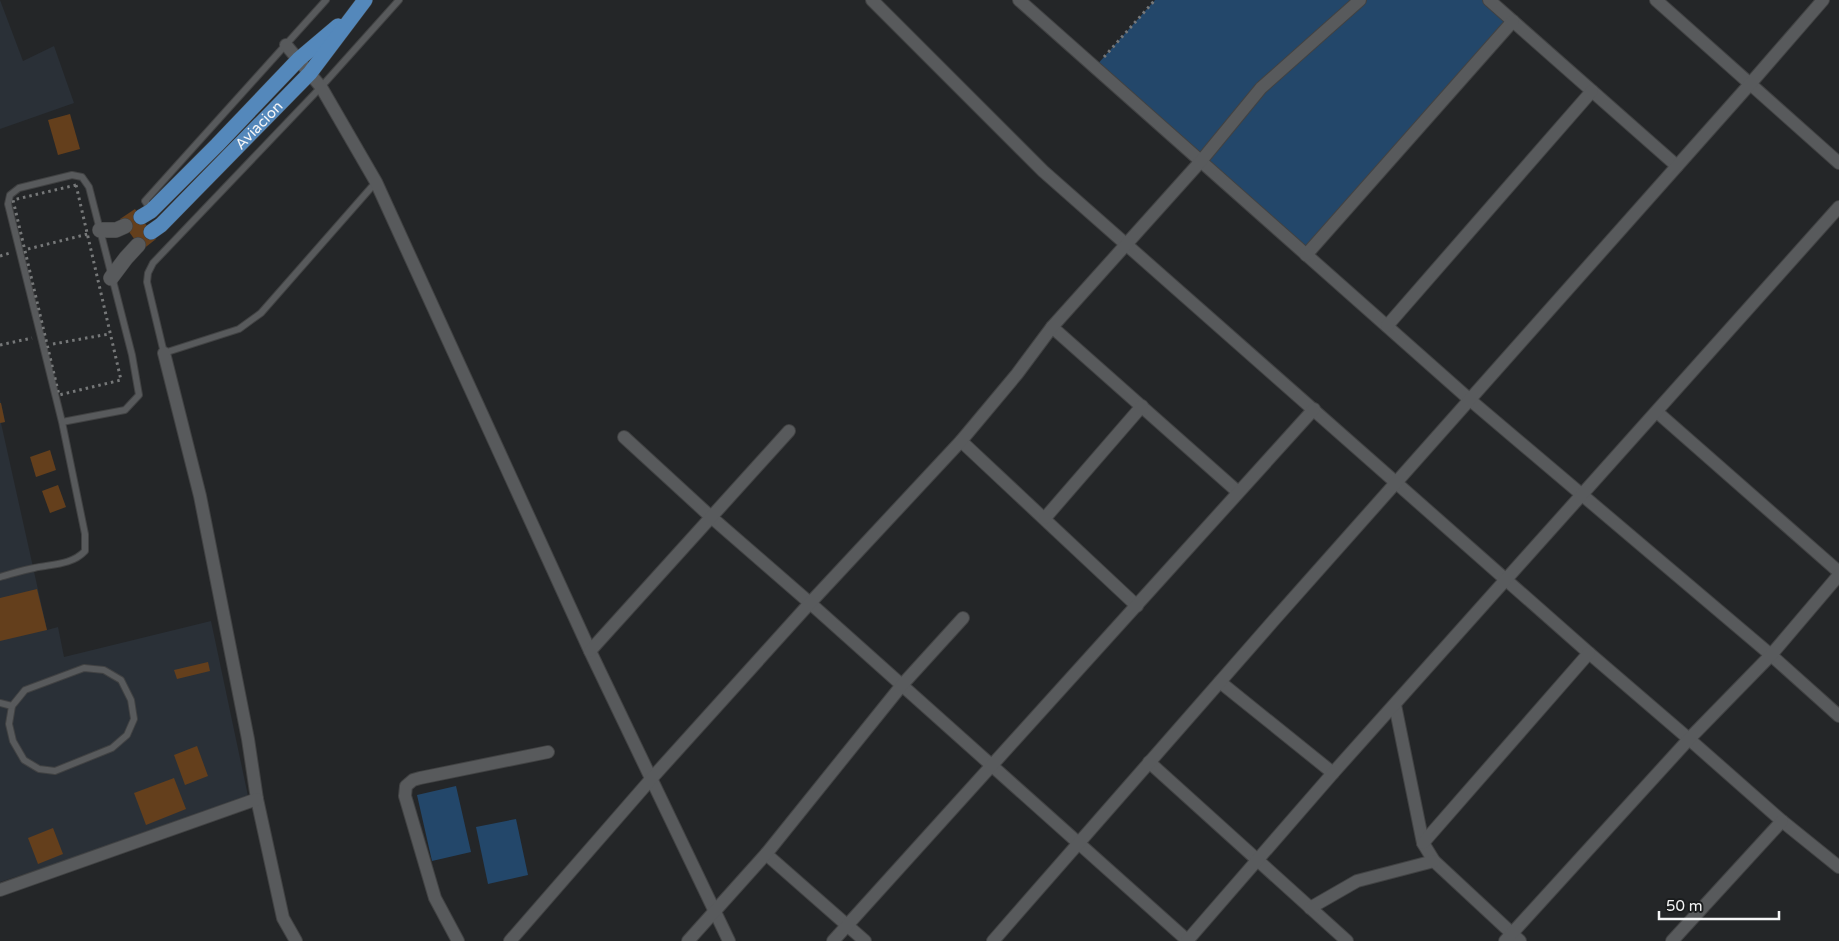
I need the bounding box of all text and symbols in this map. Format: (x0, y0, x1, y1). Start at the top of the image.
street label: Aviacion (231, 97, 287, 153)
scale bar (1659, 888, 1779, 920)
text: 50 m (1666, 897, 1703, 915)

